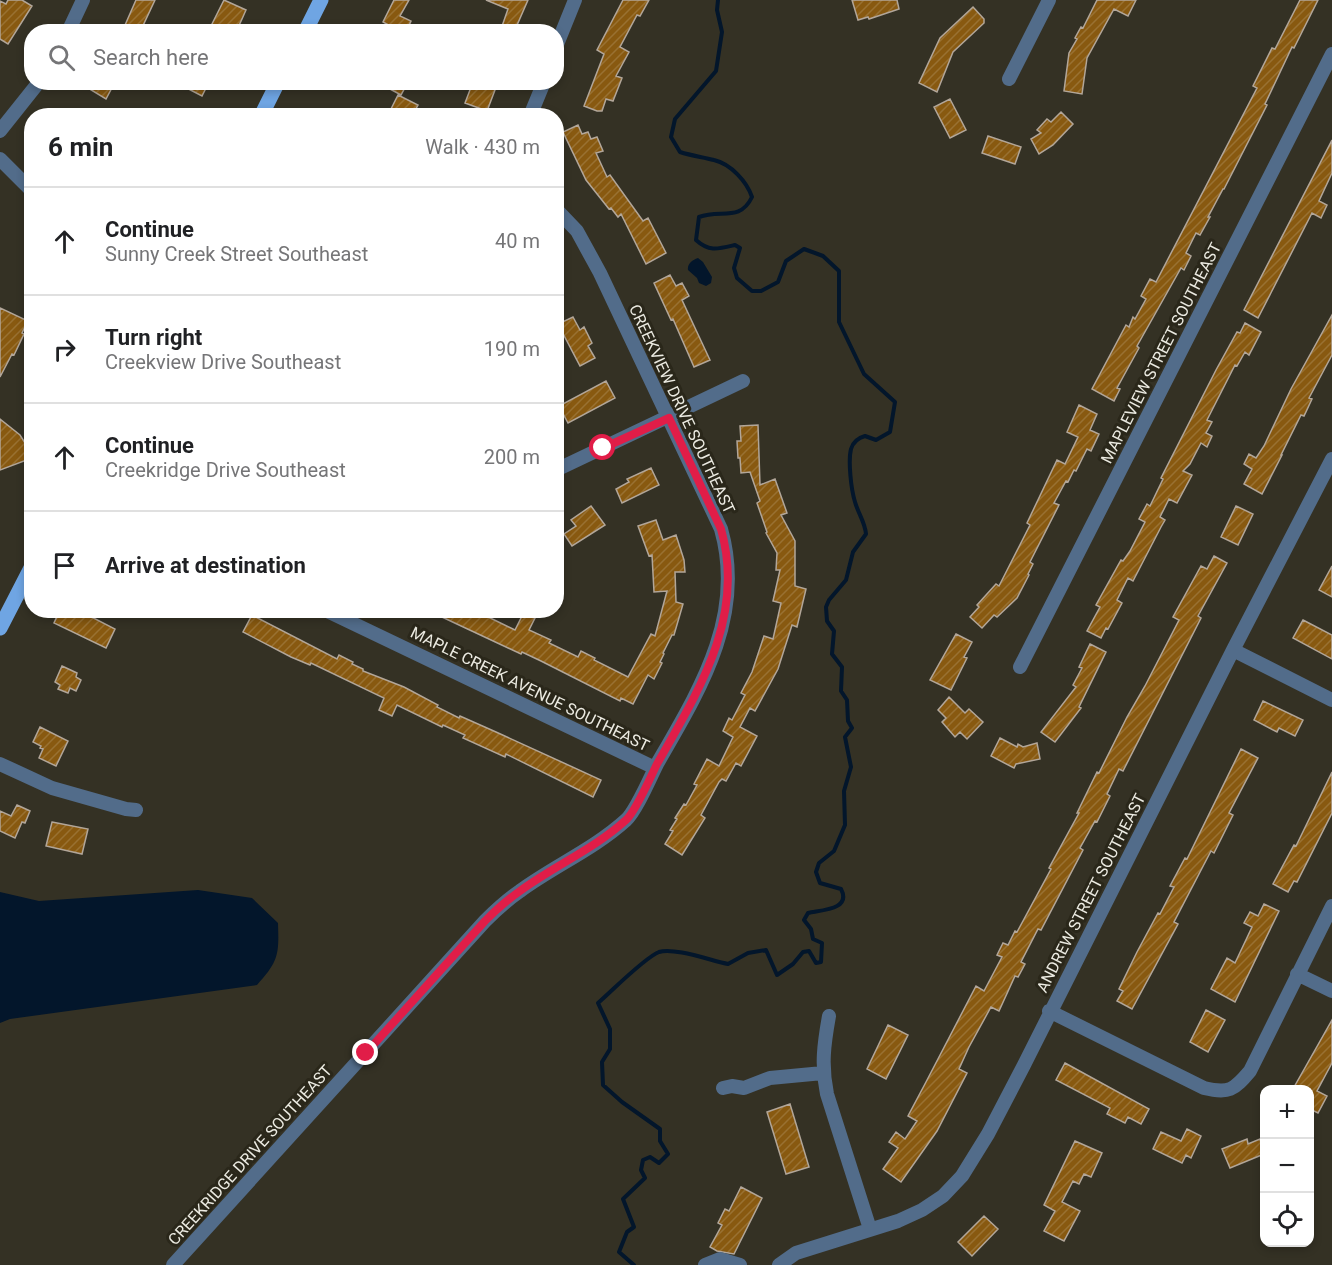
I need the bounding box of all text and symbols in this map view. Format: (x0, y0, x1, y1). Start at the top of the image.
search box (24, 24, 564, 90)
icon: search (45, 41, 78, 74)
text: Search here (93, 45, 209, 70)
text: 6 min (48, 132, 113, 162)
text: Walk · 430 m (425, 135, 540, 159)
text: Continue (105, 217, 194, 242)
icon: ahead (48, 225, 81, 258)
text: 40 m (495, 229, 540, 253)
street label: MAPLEVIEW STREET SOUTHEAST (1097, 239, 1225, 466)
text: Sunny Creek Street Southeast (105, 242, 368, 266)
street label: CREEKVIEW DRIVE SOUTHEAST (625, 301, 739, 517)
text: Turn right (105, 325, 202, 350)
icon: right (48, 333, 81, 366)
text: 190 m (484, 337, 540, 361)
text: Creekview Drive Southeast (105, 350, 341, 374)
text: Continue (105, 433, 194, 458)
route start (589, 434, 615, 460)
icon: ahead (48, 441, 81, 474)
text: 200 m (484, 445, 540, 469)
text: Creekridge Drive Southeast (105, 458, 346, 482)
icon: arrive (48, 549, 81, 582)
text: Arrive at destination (105, 553, 306, 578)
street label: MAPLE CREEK AVENUE SOUTHEAST (408, 623, 653, 755)
street label: ANDREW STREET SOUTHEAST (1033, 790, 1150, 995)
route end (352, 1039, 378, 1065)
street label: CREEKRIDGE DRIVE SOUTHEAST (164, 1061, 336, 1249)
map controls (1260, 1085, 1314, 1247)
button: + (1260, 1085, 1314, 1139)
button: − (1260, 1139, 1314, 1193)
button: locate (1260, 1193, 1314, 1247)

